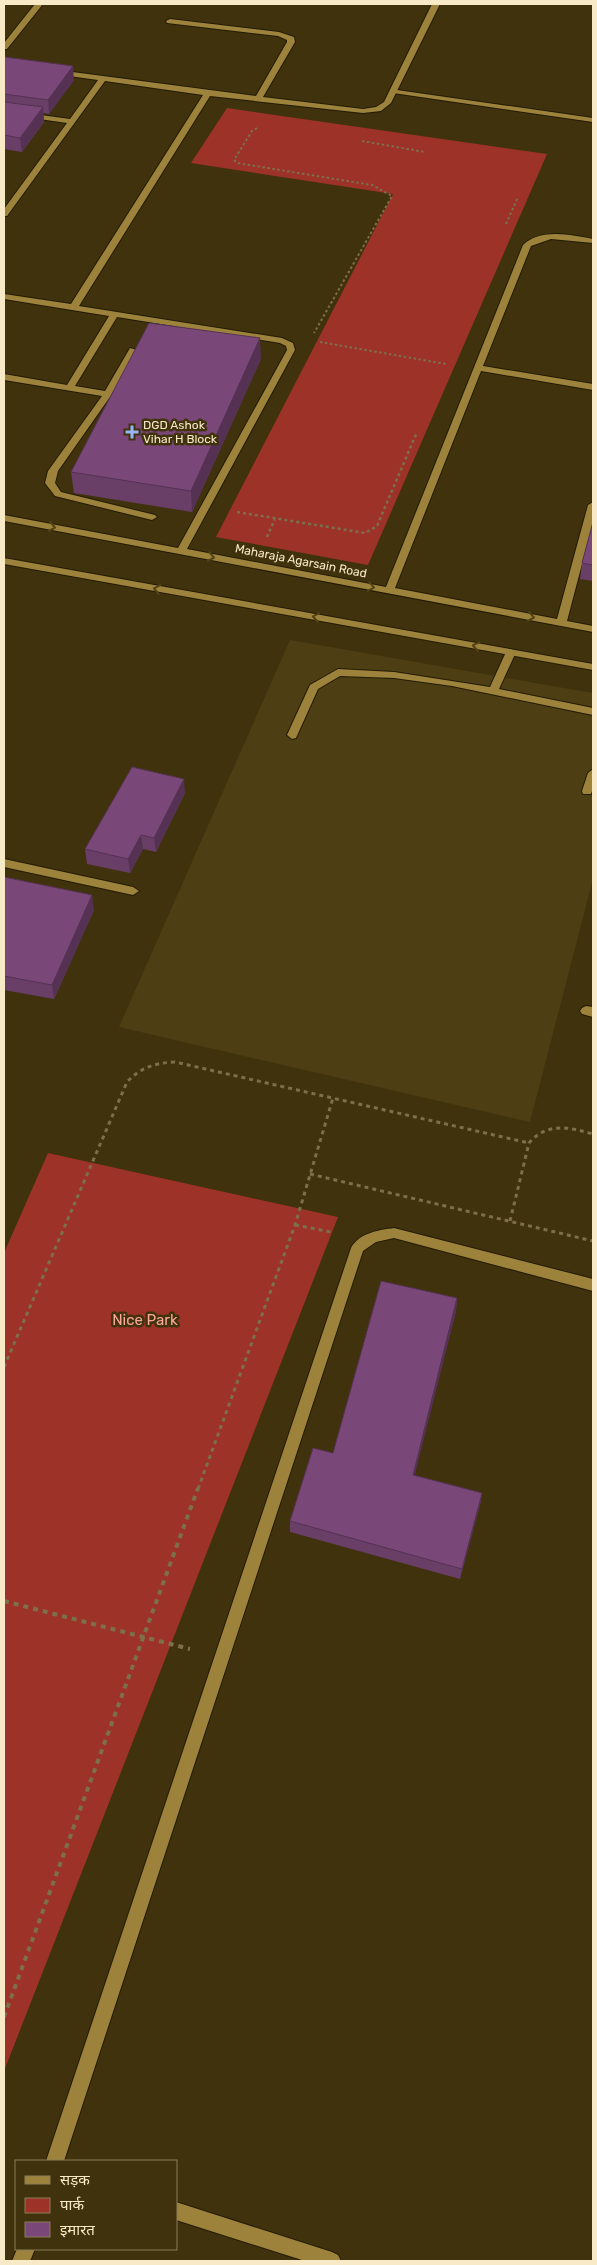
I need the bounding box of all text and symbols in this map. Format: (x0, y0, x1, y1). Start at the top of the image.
place label: DGD Ashok Vihar H Block (143, 418, 218, 446)
marker: DGD Ashok Vihar H Block (125, 425, 139, 439)
one-way arrow (47, 521, 56, 531)
street label: Maharaja Agarsain Road (234, 541, 368, 581)
one-way arrow (207, 551, 216, 562)
one-way arrow (367, 582, 375, 592)
one-way arrow (152, 584, 161, 594)
one-way arrow (526, 612, 535, 622)
one-way arrow (312, 613, 321, 623)
one-way arrow (472, 642, 481, 652)
park label: Nice Park (112, 1311, 178, 1329)
legend (15, 2160, 178, 2250)
text: सड़क (60, 2171, 90, 2189)
text: पार्क (60, 2196, 84, 2214)
text: इमारत (60, 2221, 95, 2239)

